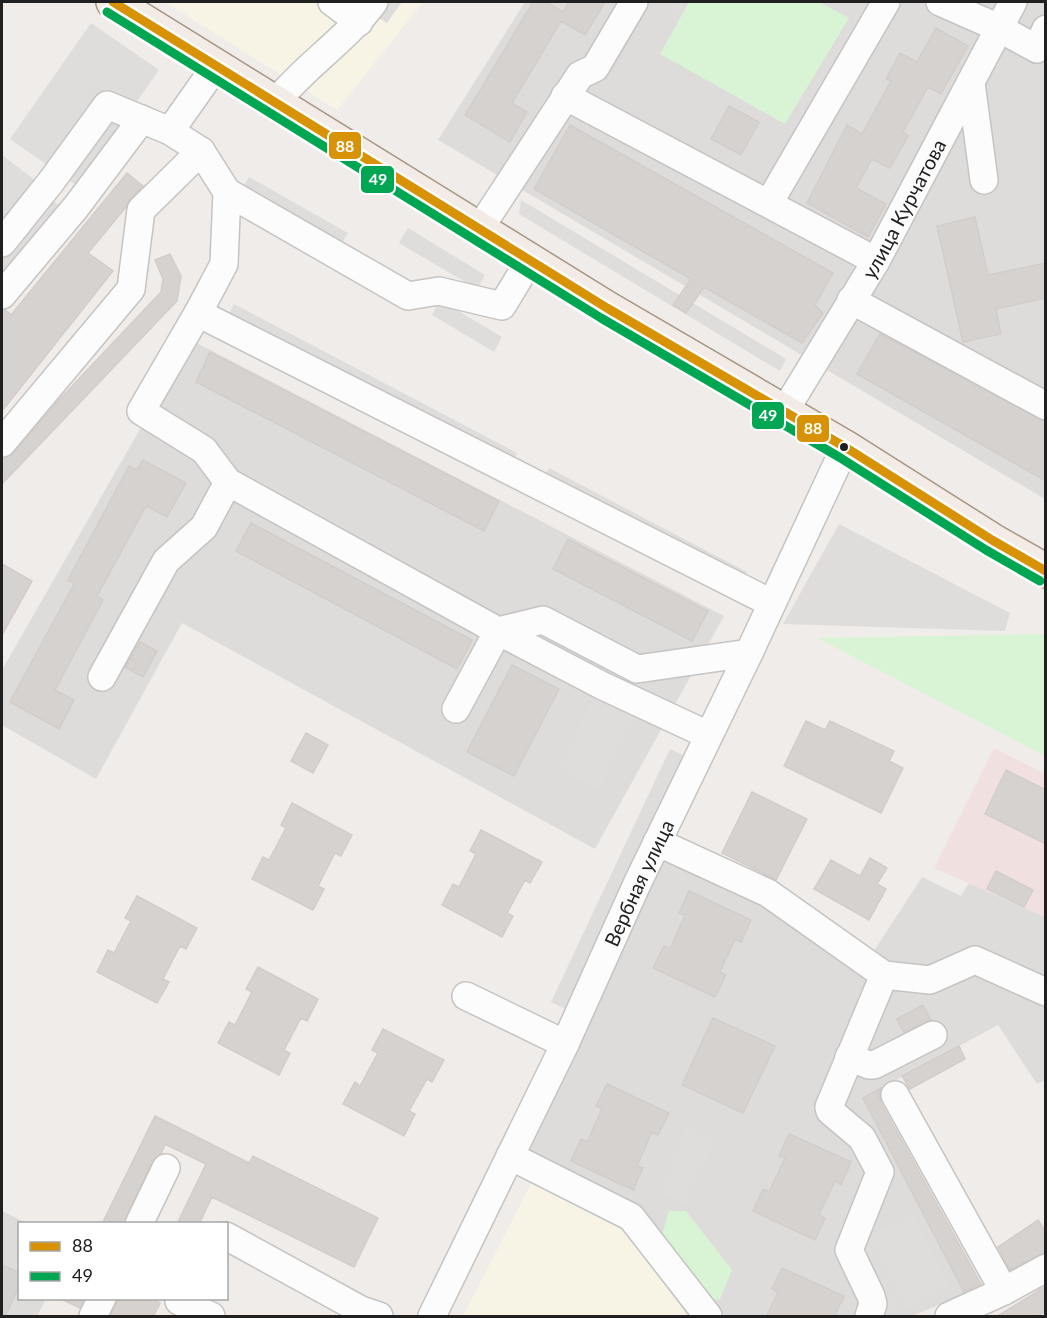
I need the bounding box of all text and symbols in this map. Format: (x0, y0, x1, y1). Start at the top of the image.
line badge: 88 (328, 131, 362, 160)
street label: улица Курчатова (856, 135, 950, 283)
text: 88 (336, 136, 354, 155)
line badge: 49 (360, 165, 395, 194)
text: 49 (369, 169, 387, 188)
line badge: 49 (751, 401, 785, 430)
text: 49 (759, 405, 777, 424)
line badge: 88 (796, 414, 830, 443)
text: 88 (804, 418, 822, 437)
unlabelled marker (838, 441, 850, 453)
street label: Вербная улица (599, 815, 678, 950)
legend (18, 1222, 228, 1300)
text: 88 (72, 1234, 93, 1256)
text: 49 (72, 1264, 93, 1286)

